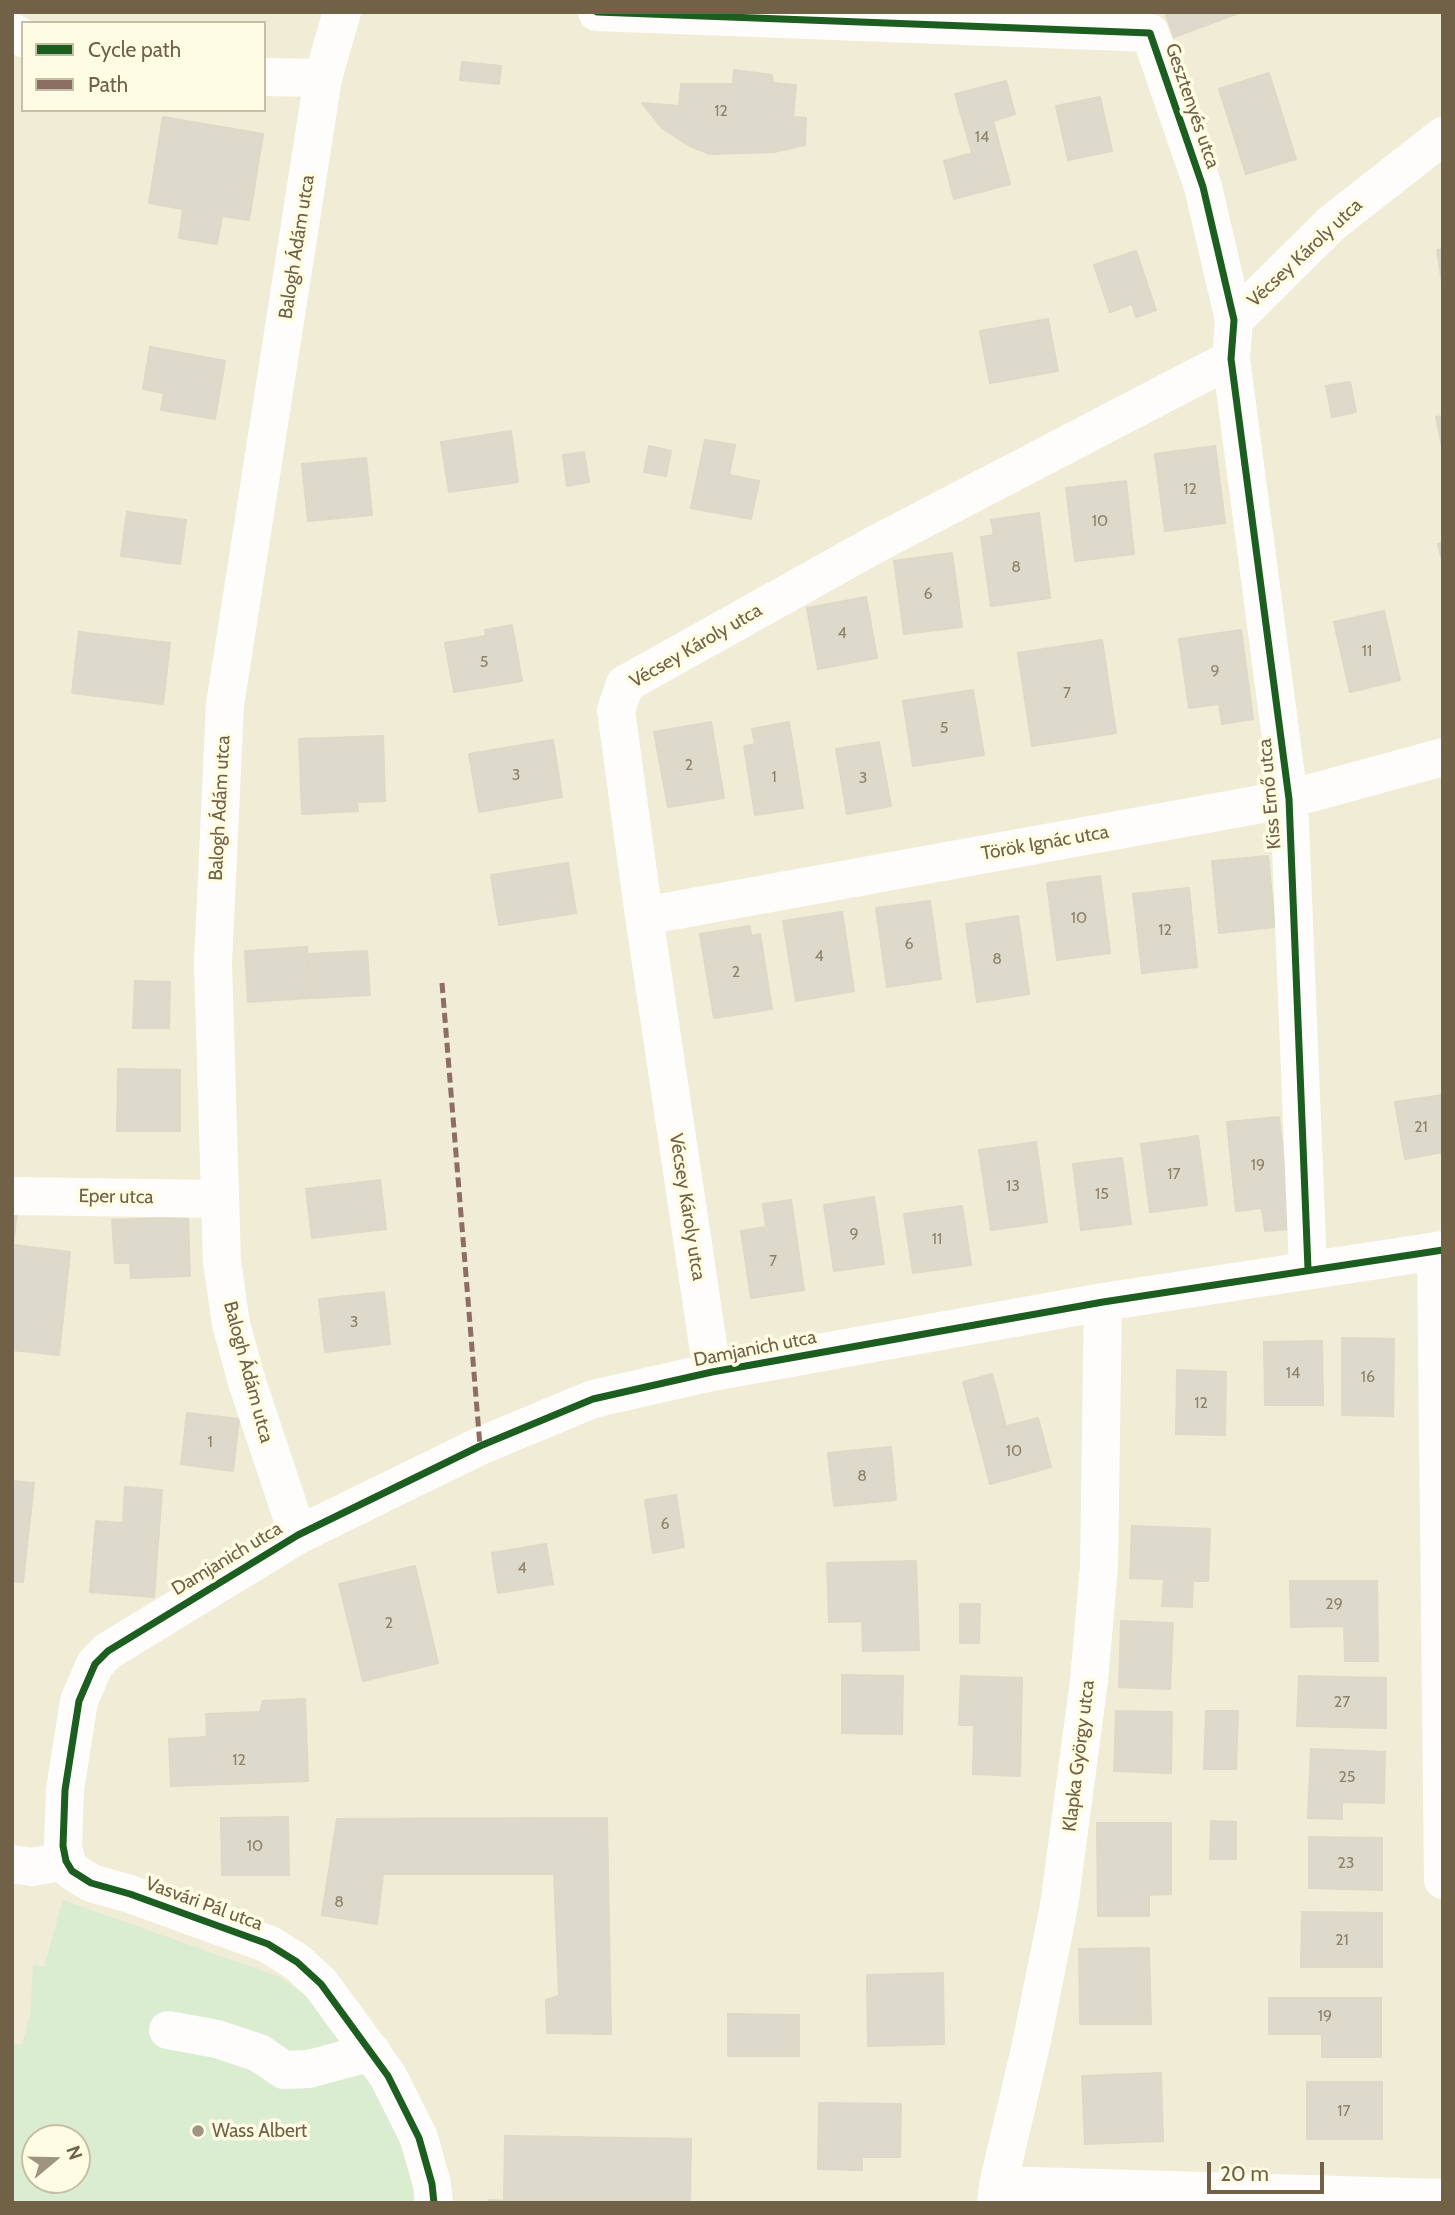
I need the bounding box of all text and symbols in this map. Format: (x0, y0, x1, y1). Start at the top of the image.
legend (21, 21, 266, 112)
text: Cycle path (88, 37, 181, 62)
street label: Gesztenyés utca (1160, 40, 1224, 172)
text: Path (88, 72, 128, 97)
house number: 12 (714, 101, 728, 121)
house number: 14 (975, 127, 989, 147)
street label: Balogh Ádám utca (274, 173, 320, 321)
street label: Vécsey Károly utca (1243, 194, 1367, 312)
house number: 12 (1183, 479, 1197, 499)
house number: 10 (1092, 511, 1108, 531)
house number: 8 (1011, 557, 1021, 577)
house number: 6 (923, 584, 933, 604)
street label: Vécsey Károly utca (626, 599, 766, 693)
house number: 4 (837, 623, 847, 643)
house number: 11 (1362, 641, 1372, 661)
house number: 5 (480, 652, 488, 672)
house number: 9 (1210, 661, 1220, 681)
house number: 7 (1063, 683, 1071, 703)
house number: 5 (940, 718, 948, 738)
street label: Balogh Ádám utca (205, 735, 235, 881)
street label: Kiss Ernő utca (1254, 738, 1286, 850)
house number: 2 (685, 755, 693, 775)
house number: 3 (512, 765, 520, 785)
house number: 1 (771, 767, 777, 787)
house number: 3 (859, 768, 867, 788)
street label: Török Ignác utca (980, 821, 1110, 865)
house number: 10 (1071, 908, 1087, 928)
house number: 12 (1158, 920, 1172, 940)
house number: 6 (904, 934, 914, 954)
house number: 4 (814, 946, 824, 966)
house number: 8 (992, 949, 1002, 969)
house number: 2 (732, 962, 740, 982)
house number: 21 (1414, 1117, 1428, 1137)
street label: Vécsey Károly utca (664, 1132, 710, 1282)
house number: 19 (1251, 1155, 1265, 1175)
house number: 17 (1167, 1164, 1181, 1184)
house number: 13 (1006, 1176, 1020, 1196)
house number: 15 (1095, 1184, 1109, 1204)
street label: Eper utca (78, 1185, 154, 1209)
house number: 9 (849, 1224, 859, 1244)
house number: 11 (932, 1229, 942, 1249)
house number: 7 (769, 1251, 777, 1271)
street label: Balogh Ádám utca (218, 1299, 278, 1445)
house number: 3 (350, 1312, 358, 1332)
street label: Damjanich utca (692, 1326, 818, 1372)
house number: 14 (1286, 1363, 1300, 1383)
house number: 16 (1361, 1367, 1375, 1387)
house number: 12 (1194, 1393, 1208, 1413)
house number: 1 (207, 1432, 213, 1452)
house number: 10 (1006, 1441, 1022, 1461)
house number: 8 (857, 1466, 867, 1486)
house number: 6 (660, 1514, 670, 1534)
street label: Damjanich utca (168, 1517, 286, 1601)
house number: 4 (517, 1558, 527, 1578)
house number: 29 (1325, 1594, 1343, 1614)
house number: 2 (385, 1613, 393, 1633)
street label: Klapka György utca (1058, 1679, 1100, 1833)
house number: 27 (1334, 1692, 1350, 1712)
house number: 12 (232, 1750, 246, 1770)
house number: 25 (1338, 1767, 1356, 1787)
house number: 10 (247, 1836, 263, 1856)
house number: 23 (1337, 1853, 1355, 1873)
street label: Vasvári Pál utca (142, 1872, 266, 1936)
house number: 8 (334, 1892, 344, 1912)
house number: 21 (1335, 1930, 1349, 1950)
house number: 19 (1318, 2006, 1332, 2026)
house number: 17 (1337, 2101, 1351, 2121)
place label: Wass Albert (212, 2120, 307, 2142)
marker: Wass Albert (190, 2123, 206, 2139)
north arrow (21, 2124, 91, 2194)
text: N (61, 2143, 87, 2163)
scale bar (1210, 2148, 1327, 2192)
text: 20 m (1220, 2161, 1269, 2186)

